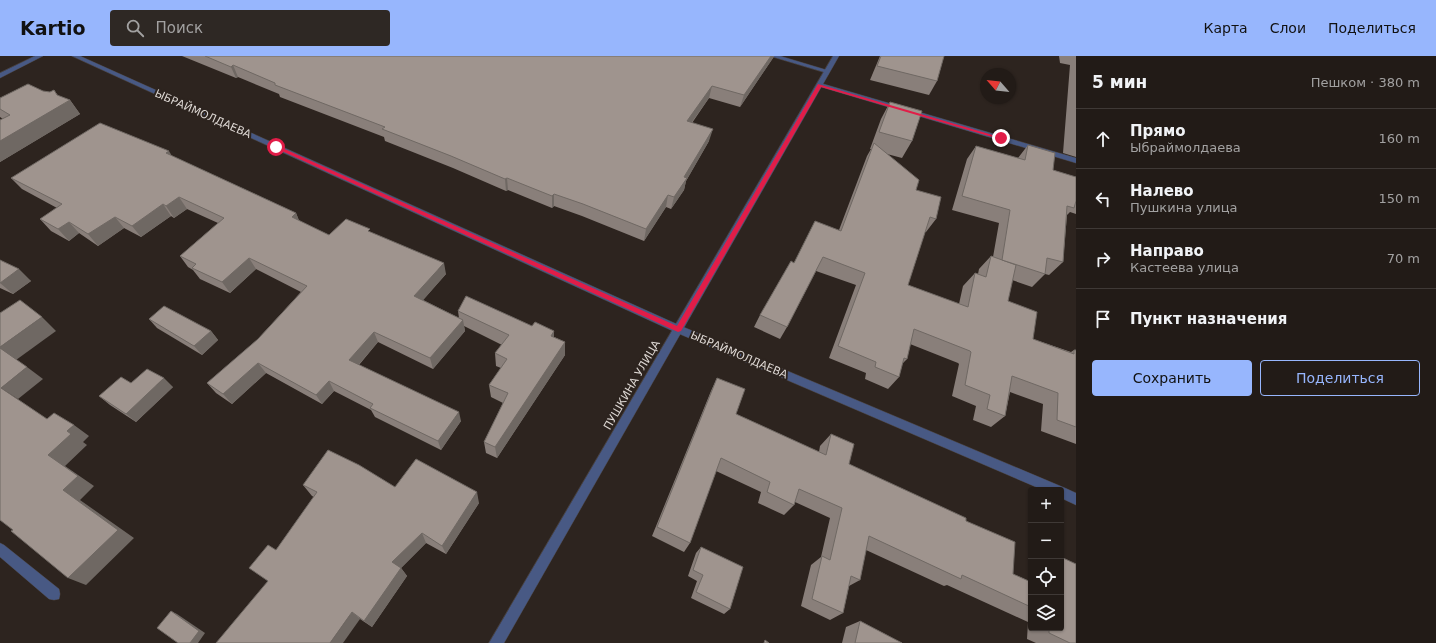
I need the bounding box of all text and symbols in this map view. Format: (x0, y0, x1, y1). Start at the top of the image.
search box (110, 10, 390, 46)
text: Kartio (20, 17, 86, 39)
icon: search (124, 17, 146, 39)
text: Поиск (156, 19, 203, 37)
text: Карта (1204, 20, 1248, 36)
text: Слои (1270, 20, 1306, 36)
text: Поделиться (1328, 20, 1416, 36)
north arrow (980, 68, 1016, 104)
text: 5 мин (1092, 72, 1147, 92)
text: Пешком · 380 m (1311, 75, 1420, 90)
street label: ЫБРАЙМОЛДАЕВА (153, 87, 254, 141)
text: Прямо (1130, 122, 1186, 140)
icon: ahead (1092, 128, 1114, 150)
route end (992, 129, 1010, 147)
text: 160 m (1378, 131, 1420, 146)
route start (267, 138, 285, 156)
text: Ыбраймолдаева (1130, 140, 1241, 155)
text: Налево (1130, 182, 1194, 200)
icon: left (1092, 188, 1114, 210)
text: 150 m (1378, 191, 1420, 206)
text: Пушкина улица (1130, 200, 1238, 215)
text: Направо (1130, 242, 1204, 260)
icon: right (1092, 248, 1114, 270)
text: 70 m (1387, 251, 1420, 266)
text: Кастеева улица (1130, 260, 1239, 275)
icon: arrive (1092, 308, 1114, 330)
text: Пункт назначения (1130, 310, 1287, 328)
street label: ЫБРАЙМОЛДАЕВА (689, 329, 790, 382)
street label: ПУШКИНА УЛИЦА (601, 337, 663, 432)
button: Сохранить (1092, 360, 1252, 396)
button: Поделиться (1260, 360, 1420, 396)
map controls (1028, 487, 1064, 631)
button: + (1028, 487, 1064, 523)
button: − (1028, 523, 1064, 559)
button: locate (1028, 559, 1064, 595)
button: layers (1028, 595, 1064, 631)

